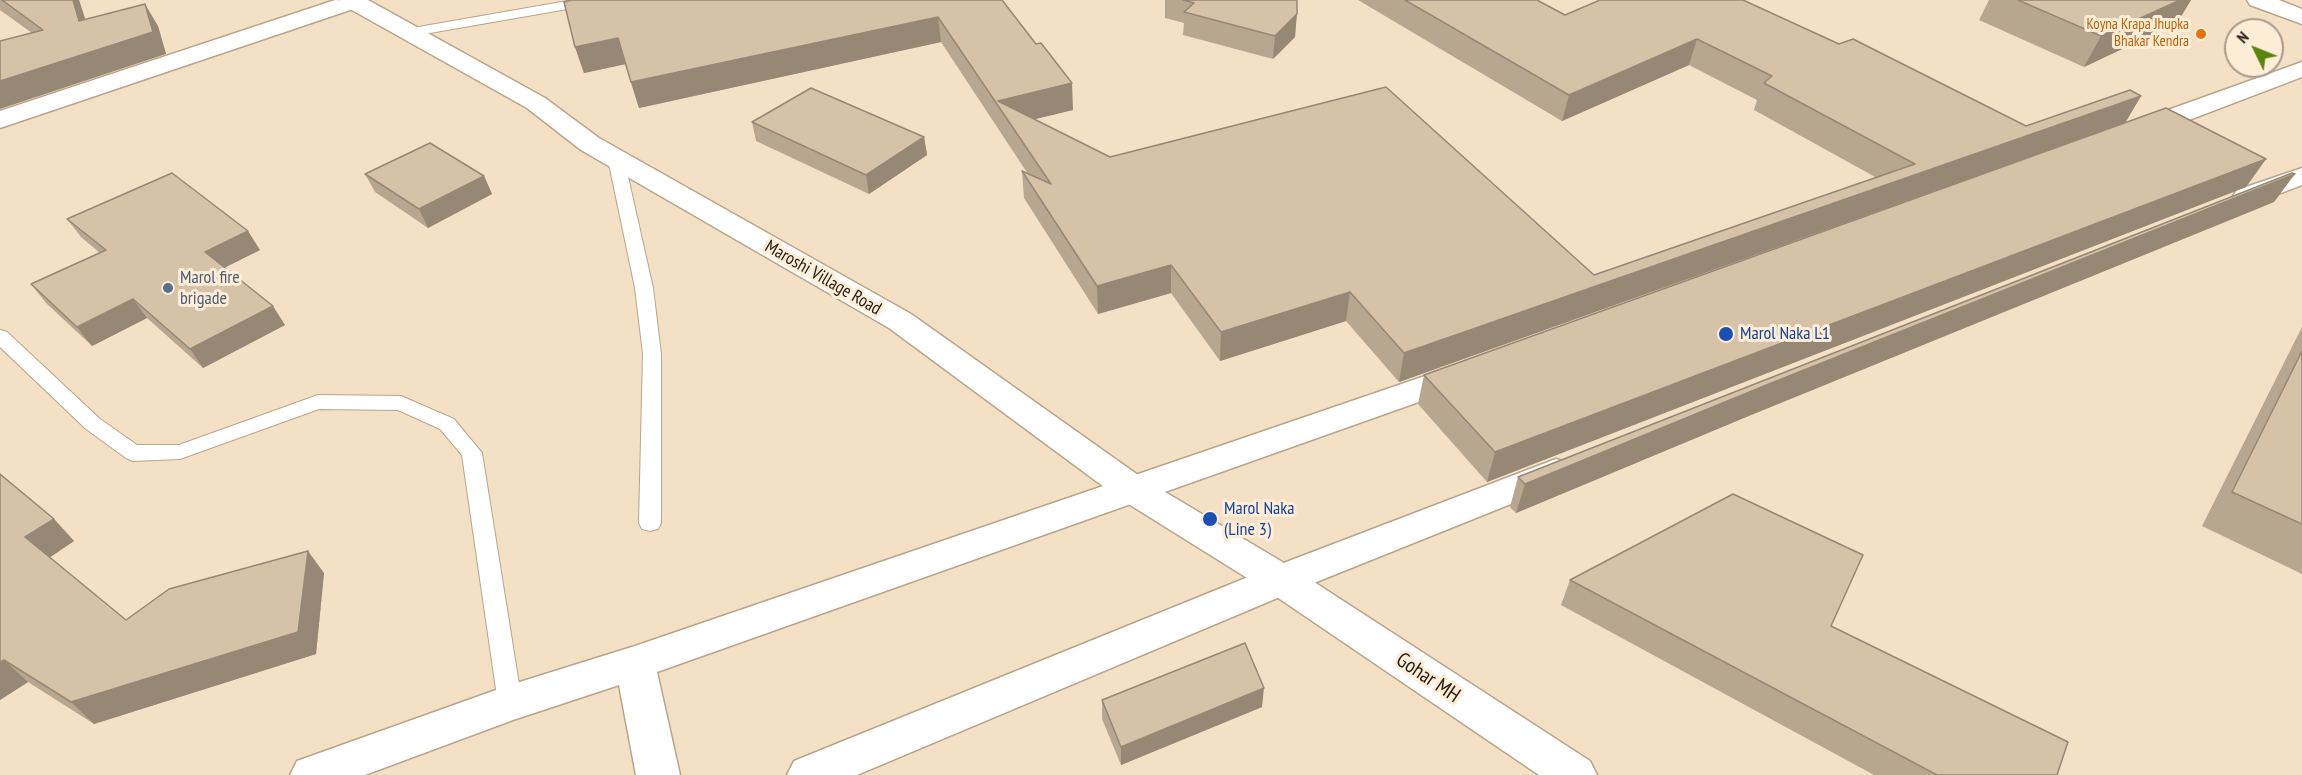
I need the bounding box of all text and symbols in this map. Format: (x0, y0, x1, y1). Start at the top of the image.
place label: Koyna Krapa Jhupka Bhakar Kendra (2086, 16, 2189, 51)
north arrow (2224, 18, 2284, 78)
marker: Koyna Krapa Jhupka Bhakar Kendra (2194, 27, 2208, 41)
text: N (2232, 27, 2253, 47)
street label: Maroshi Village Road (761, 236, 885, 320)
place label: Marol fire brigade (180, 267, 240, 310)
marker: Marol fire brigade (161, 281, 175, 295)
place label: Marol Naka L1 (1740, 323, 1830, 345)
marker: Marol Naka L1 (1717, 325, 1735, 343)
place label: Marol Naka (Line 3) (1224, 498, 1294, 540)
marker: Marol Naka (Line 3) (1201, 510, 1219, 528)
street label: Gohar MH (1391, 647, 1465, 709)

